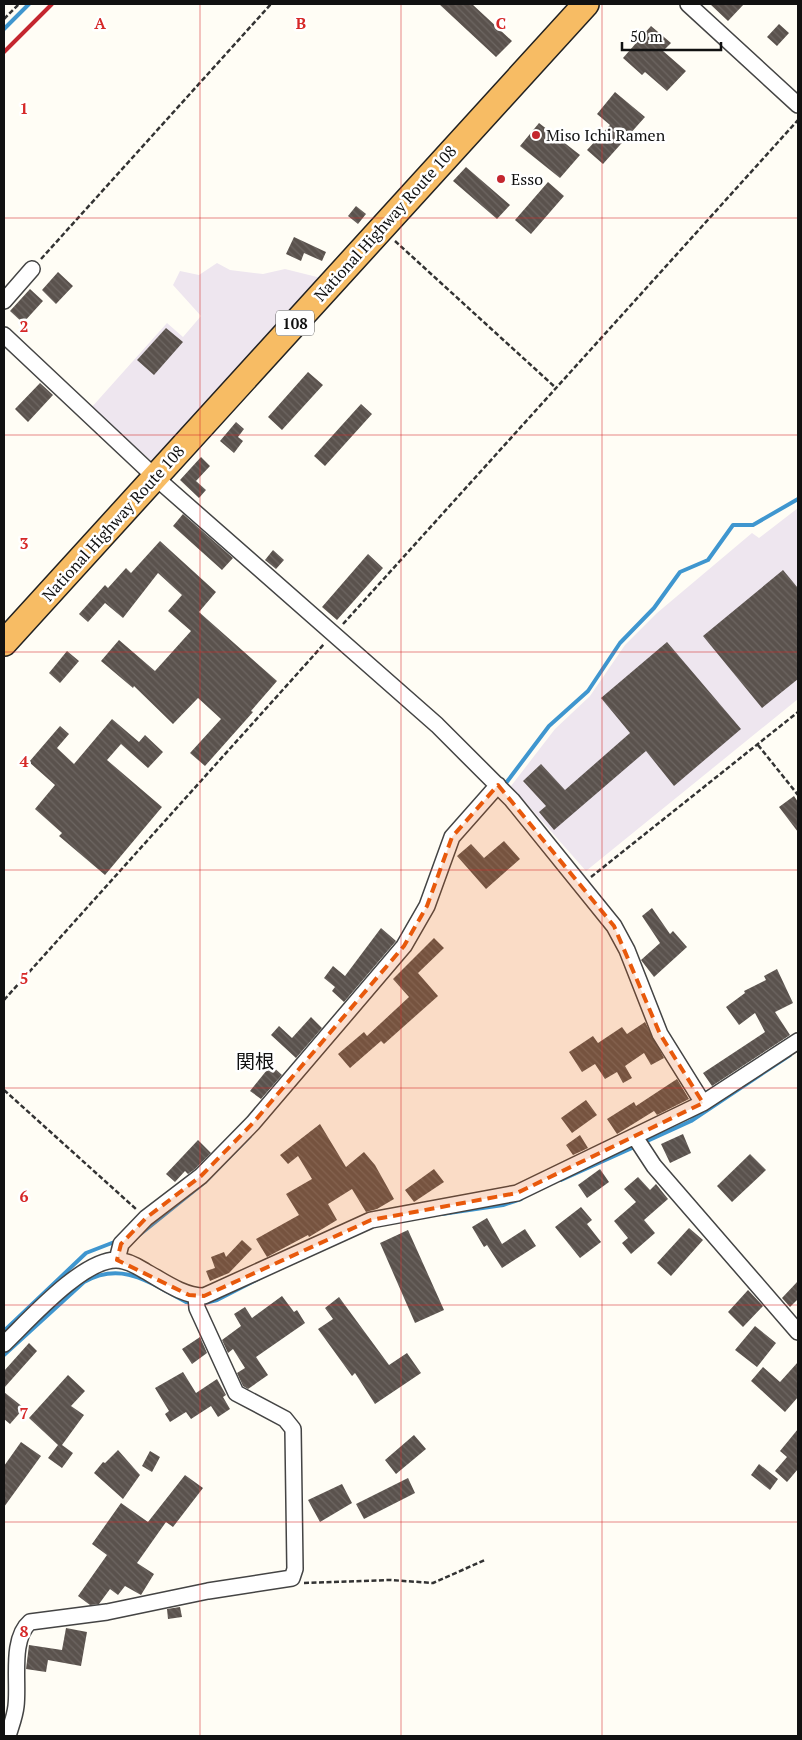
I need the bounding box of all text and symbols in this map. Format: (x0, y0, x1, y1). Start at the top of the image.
text: A (94, 12, 106, 34)
text: B (296, 12, 306, 34)
text: C (496, 12, 506, 34)
scale bar (622, 20, 721, 52)
text: 50 m (630, 26, 663, 46)
text: 1 (19, 97, 29, 119)
place label: Miso Ichi Ramen (546, 124, 666, 146)
marker: Miso Ichi Ramen (530, 129, 542, 141)
street label: National Highway Route 108 (309, 140, 461, 306)
place label: Esso (511, 168, 543, 190)
marker: Esso (495, 173, 507, 185)
road number: 108 (276, 310, 314, 336)
text: 2 (19, 315, 29, 337)
street label: National Highway Route 108 (37, 440, 189, 606)
text: 3 (19, 532, 29, 554)
text: 4 (19, 750, 29, 772)
text: 5 (19, 967, 29, 989)
district label: 関根 (236, 1048, 274, 1073)
text: 6 (19, 1185, 29, 1207)
text: 7 (19, 1402, 29, 1424)
text: 8 (19, 1620, 29, 1642)

